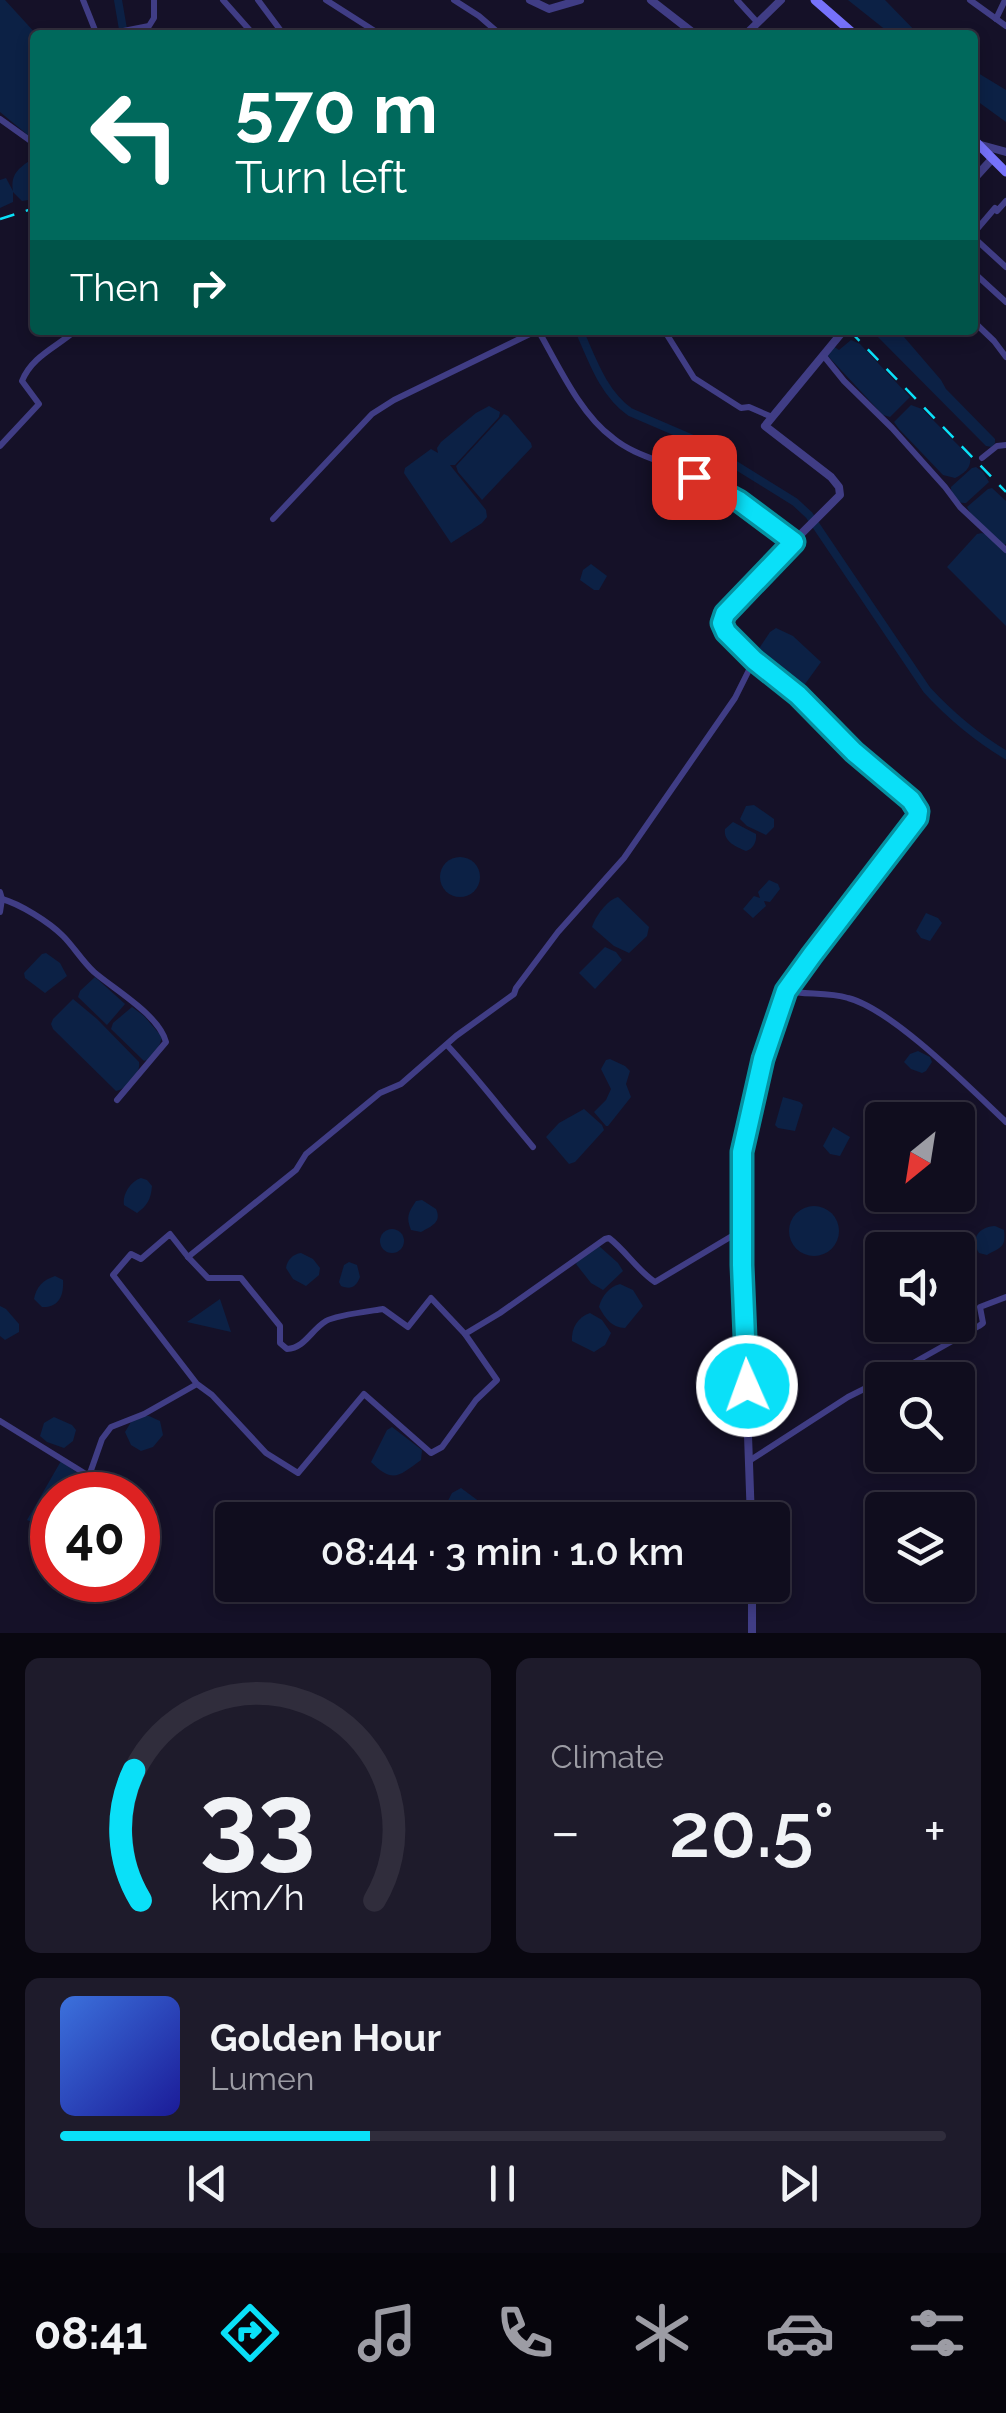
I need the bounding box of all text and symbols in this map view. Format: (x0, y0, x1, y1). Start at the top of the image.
text: 570 m (235, 67, 438, 149)
icon: left (70, 70, 200, 200)
text: Turn left (235, 151, 407, 204)
icon: right (180, 260, 235, 315)
text: Then (70, 265, 160, 310)
pin (652, 435, 737, 520)
icon: arrive (667, 450, 722, 505)
north arrow (865, 1102, 975, 1212)
map controls (865, 1102, 975, 1602)
button: sound (865, 1232, 975, 1342)
position arrow (695, 1334, 799, 1438)
button: search (865, 1362, 975, 1472)
speed limit sign: 40 (30, 1472, 160, 1602)
button: layers (865, 1492, 975, 1602)
text: 08:44 · 3 min · 1.0 km (321, 1529, 684, 1574)
text: Climate (551, 1738, 664, 1775)
text: 33 (200, 1760, 316, 1882)
text: 20.5° (669, 1786, 834, 1875)
text: − (551, 1799, 580, 1864)
text: + (923, 1799, 946, 1864)
text: km/h (211, 1876, 305, 1918)
text: Golden Hour (210, 2015, 441, 2060)
text: Lumen (210, 2060, 314, 2097)
icon: previous (180, 2156, 235, 2211)
icon: pause (475, 2156, 530, 2211)
icon: next (771, 2156, 826, 2211)
icon: directions (215, 2298, 285, 2368)
icon: music (352, 2298, 422, 2368)
icon: phone (490, 2298, 560, 2368)
icon: climate (627, 2298, 697, 2368)
icon: car (765, 2298, 835, 2368)
icon: filters (902, 2298, 972, 2368)
text: 08:41 (34, 2307, 148, 2360)

